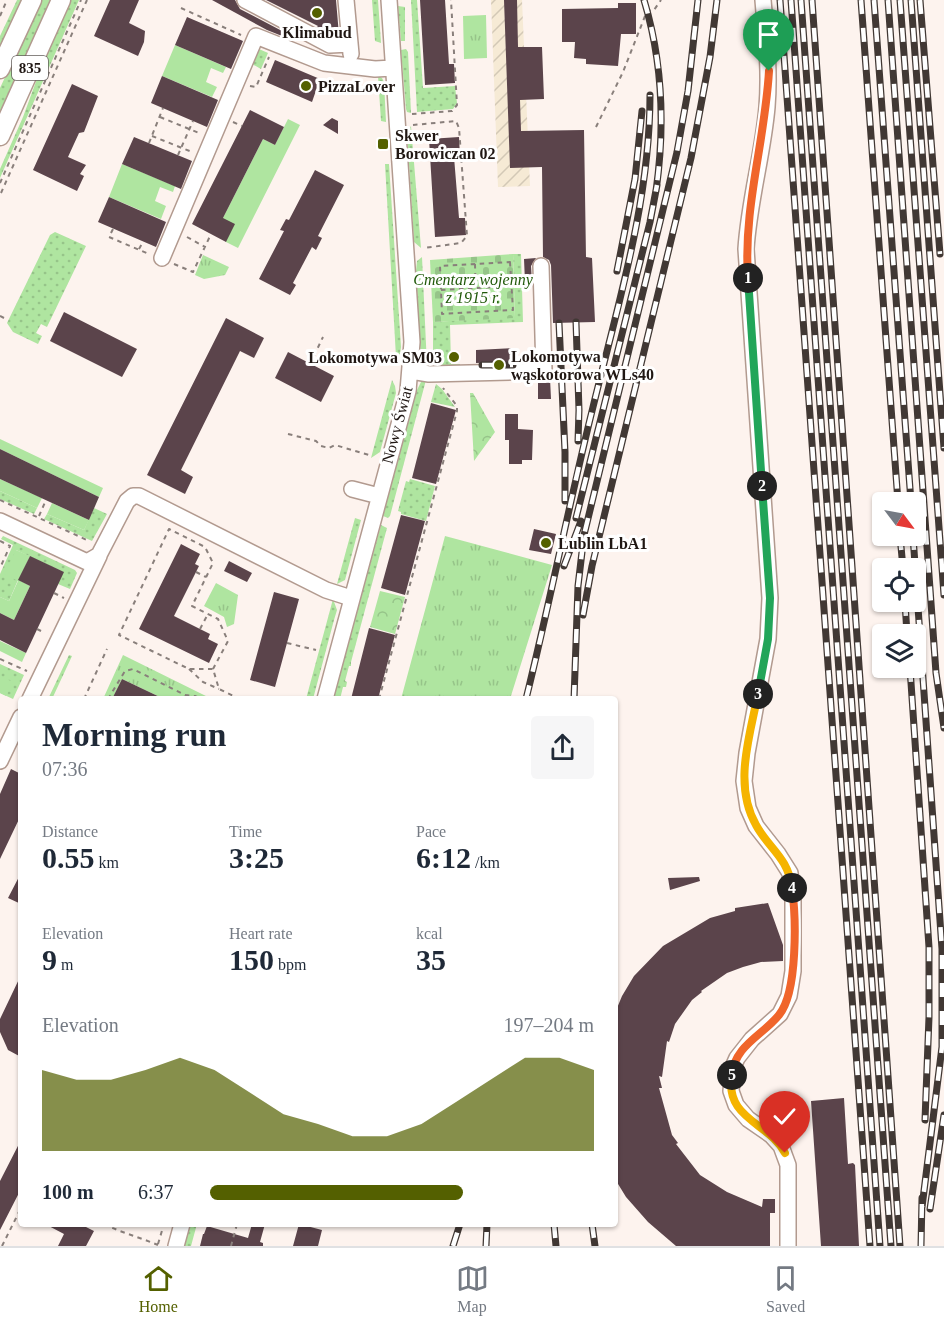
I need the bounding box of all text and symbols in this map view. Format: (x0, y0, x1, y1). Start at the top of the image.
marker: Klimabud (310, 6, 324, 20)
pin (743, 9, 794, 71)
icon: arrive (752, 18, 785, 51)
place label: Klimabud (282, 24, 352, 41)
road number: 835 (12, 56, 48, 80)
place label: PizzaLover (318, 78, 395, 95)
marker: PizzaLover (299, 79, 313, 93)
place label: Skwer Borowiczan 02 (395, 127, 496, 162)
marker: Skwer Borowiczan 02 (376, 137, 390, 151)
pin: 1 (733, 263, 763, 293)
text: 1 (744, 269, 752, 286)
park label: Cmentarz wojenny z 1915 r. (413, 271, 534, 306)
place label: Lokomotywa wąskotorowa WLs40 (511, 348, 654, 384)
place label: Lokomotywa SM03 (308, 349, 442, 367)
marker: Lokomotywa SM03 (447, 350, 461, 364)
marker: Lokomotywa wąskotorowa WLs40 (492, 358, 506, 372)
street label: Nowy Świat (378, 384, 417, 466)
pin: 2 (747, 471, 777, 501)
text: 2 (758, 477, 766, 494)
north arrow (872, 492, 926, 546)
map controls (872, 492, 926, 678)
place label: Lublin LbA1 (558, 535, 647, 552)
marker: Lublin LbA1 (539, 536, 553, 550)
button: locate (872, 558, 926, 612)
button: layers (872, 624, 926, 678)
pin: 3 (743, 679, 773, 709)
text: 3 (754, 685, 762, 702)
button: share (531, 716, 594, 779)
text: Morning run (42, 717, 226, 753)
text: 07:36 (42, 758, 88, 780)
text: Distance (42, 823, 98, 840)
text: Time (229, 823, 262, 840)
text: Pace (416, 823, 446, 840)
text: 0.55 (42, 841, 95, 874)
text: 3:25 (229, 841, 284, 874)
text: 6:12 (416, 841, 471, 874)
text: km (95, 854, 119, 871)
text: /km (471, 854, 500, 871)
pin: 4 (777, 873, 807, 903)
text: 4 (788, 879, 796, 896)
text: Elevation (42, 925, 103, 942)
text: Heart rate (229, 925, 293, 942)
text: kcal (416, 925, 443, 942)
text: 9 (42, 943, 57, 976)
text: 150 (229, 943, 274, 976)
text: 35 (416, 943, 446, 976)
text: m (57, 956, 73, 973)
text: bpm (274, 956, 306, 973)
text: Elevation (42, 1014, 119, 1036)
text: 197–204 m (503, 1014, 594, 1036)
pin: 5 (717, 1060, 747, 1090)
text: 5 (728, 1066, 736, 1083)
pin (759, 1091, 810, 1153)
icon: check (768, 1100, 801, 1133)
text: 100 m (42, 1181, 94, 1203)
text: 6:37 (138, 1181, 174, 1203)
tab: Home (139, 1262, 178, 1316)
tab: Map (456, 1262, 489, 1316)
tab: Saved (766, 1262, 805, 1316)

